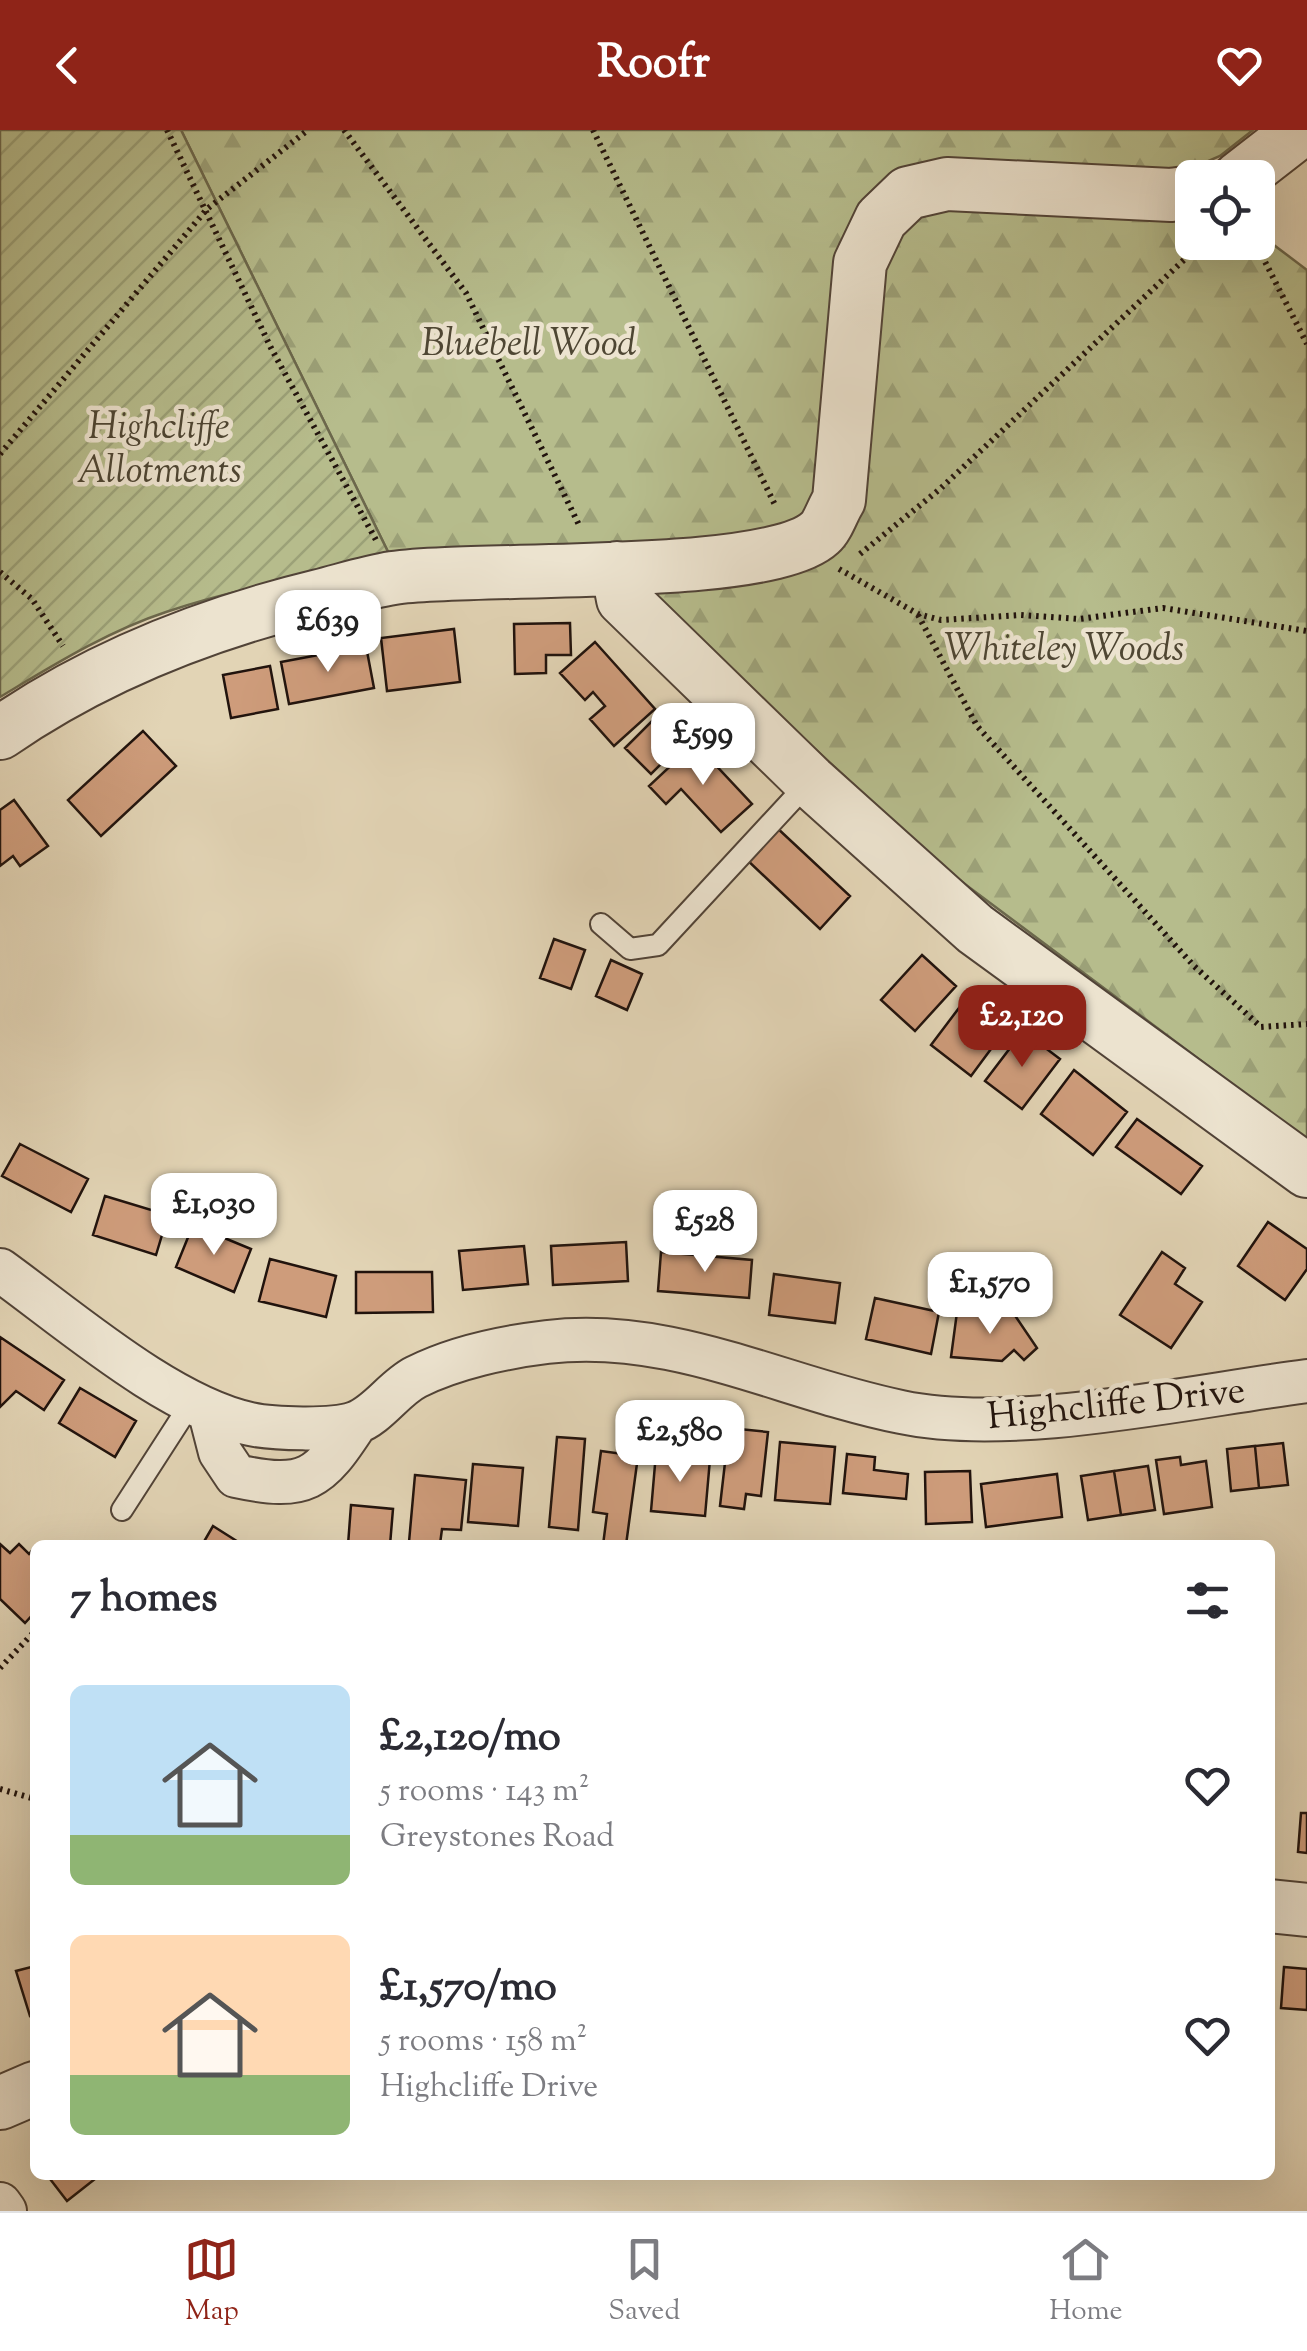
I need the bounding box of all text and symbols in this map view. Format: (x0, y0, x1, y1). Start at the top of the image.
text: Roofr (597, 33, 710, 98)
icon: back (40, 38, 95, 93)
icon: heart (1212, 38, 1267, 93)
map controls (1175, 160, 1275, 260)
button: locate (1175, 160, 1275, 260)
park label: Bluebell Wood (422, 319, 637, 373)
park label: Highcliffe Allotments (76, 402, 242, 500)
pin: £639 (269, 590, 387, 675)
text: £639 (297, 599, 359, 645)
park label: Whiteley Woods (944, 624, 1184, 678)
pin: £599 (644, 703, 762, 788)
text: £599 (673, 712, 733, 758)
pin: £2,120 (941, 985, 1103, 1070)
text: £2,120 (980, 994, 1064, 1040)
pin: £1,030 (133, 1173, 295, 1258)
text: £1,030 (173, 1182, 255, 1228)
pin: £528 (646, 1190, 764, 1275)
text: £528 (675, 1199, 735, 1245)
pin: £1,570 (909, 1252, 1071, 1337)
text: £1,570 (950, 1261, 1030, 1307)
street label: Highcliffe Drive (985, 1366, 1248, 1446)
pin: £2,580 (599, 1400, 761, 1485)
text: £2,580 (637, 1409, 723, 1455)
text: 7 homes (70, 1570, 218, 1630)
icon: filters (1180, 1573, 1235, 1628)
text: £2,120/mo (380, 1709, 561, 1769)
icon: home (150, 1725, 270, 1845)
icon: heart (1180, 1758, 1235, 1813)
text: 5 rooms · 143 m² (380, 1769, 590, 1815)
text: Greystones Road (380, 1815, 614, 1861)
text: £1,570/mo (380, 1959, 557, 2019)
icon: home (150, 1975, 270, 2095)
icon: heart (1180, 2008, 1235, 2063)
text: 5 rooms · 158 m² (380, 2019, 587, 2065)
text: Highcliffe Drive (380, 2065, 598, 2111)
tab: Map (184, 2232, 239, 2332)
tab: Saved (608, 2232, 680, 2332)
tab: Home (1049, 2232, 1123, 2332)

